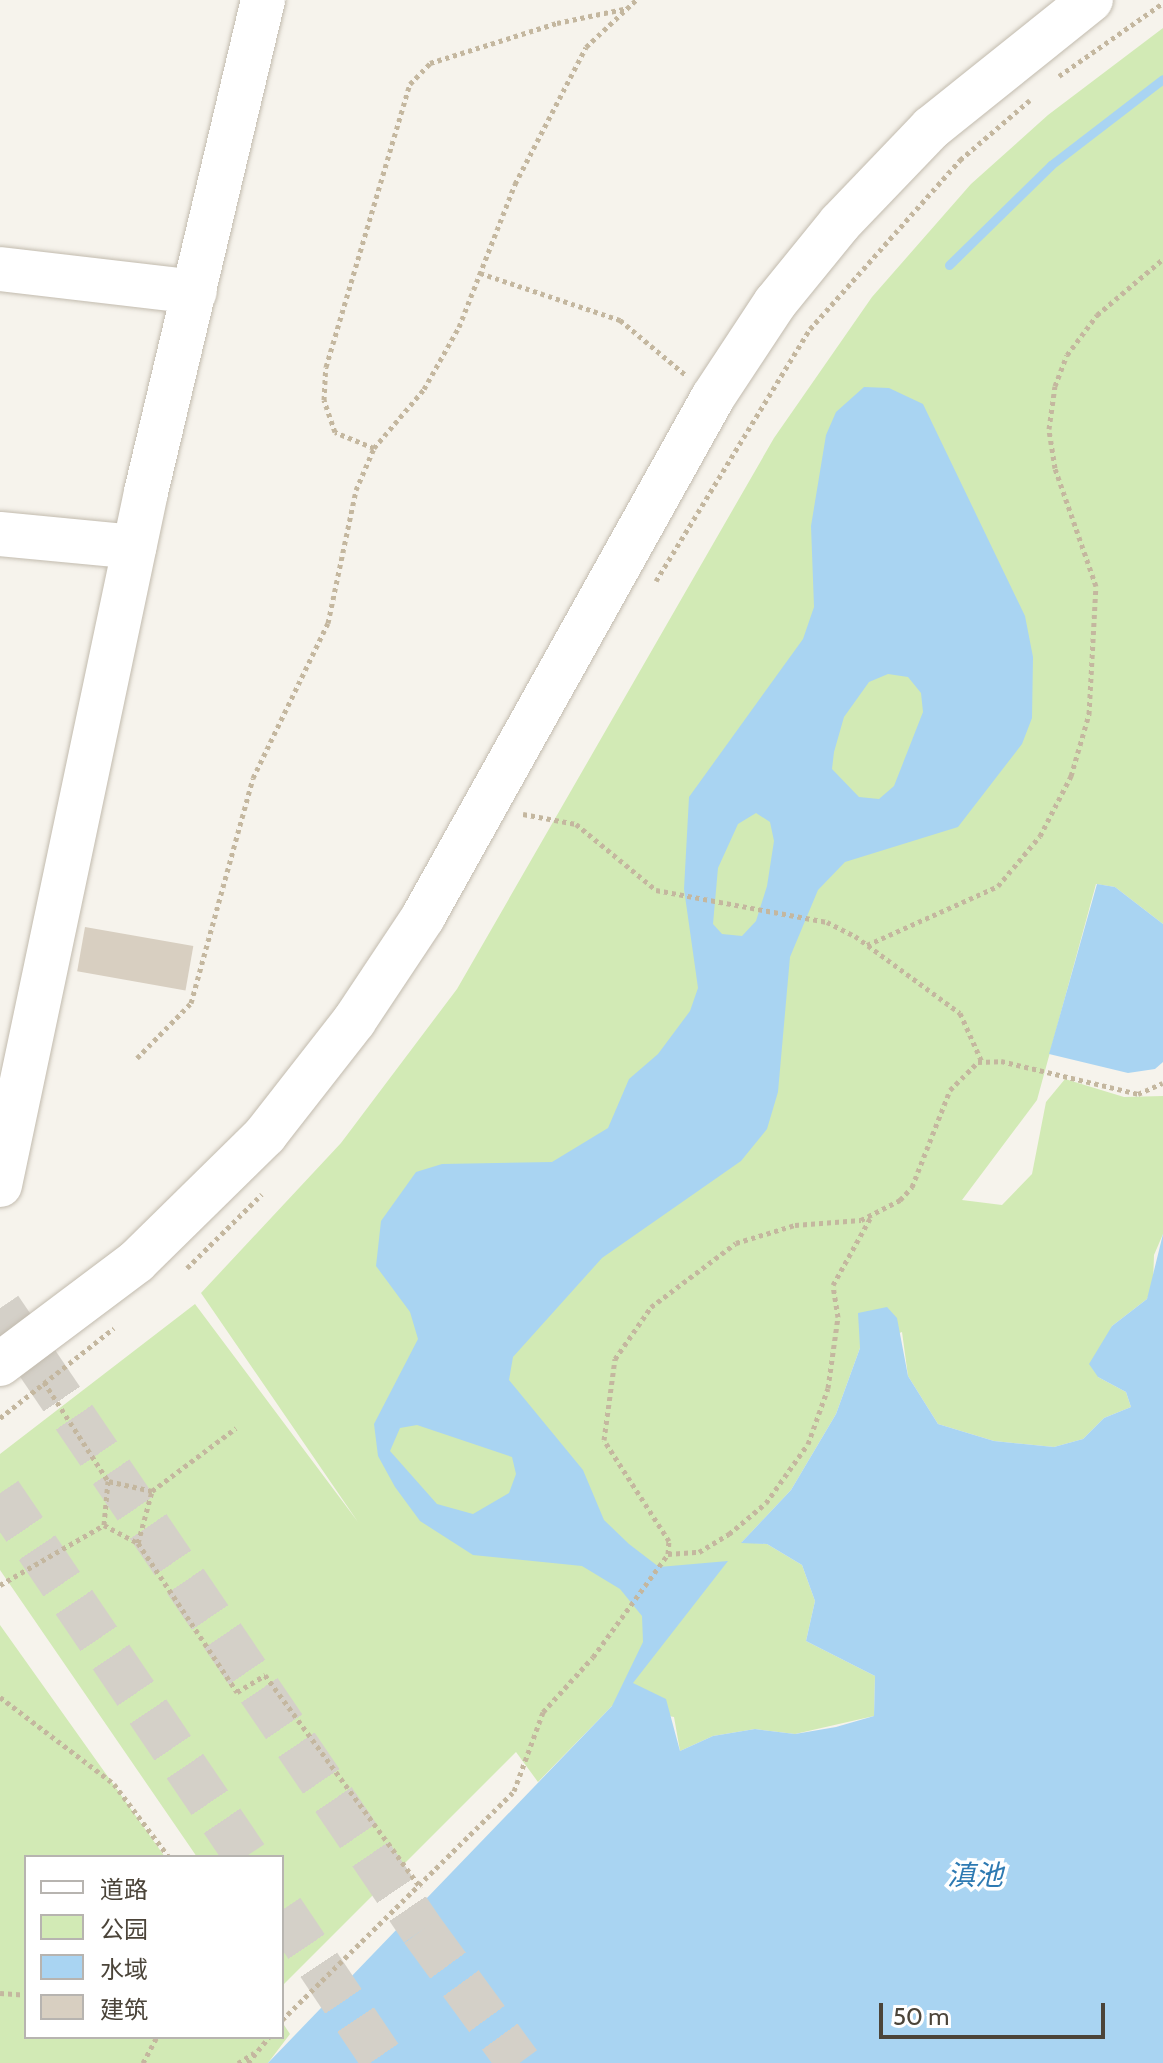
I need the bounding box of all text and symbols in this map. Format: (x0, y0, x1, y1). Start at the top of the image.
legend (24, 1855, 284, 2039)
water label: 滇池 (947, 1858, 1003, 1892)
text: 道路 (100, 1875, 148, 1904)
text: 公园 (100, 1915, 148, 1944)
text: 水域 (100, 1955, 148, 1984)
scale bar (883, 1987, 1109, 2037)
text: 建筑 (100, 1995, 148, 2024)
text: 50 m (893, 2002, 949, 2031)

